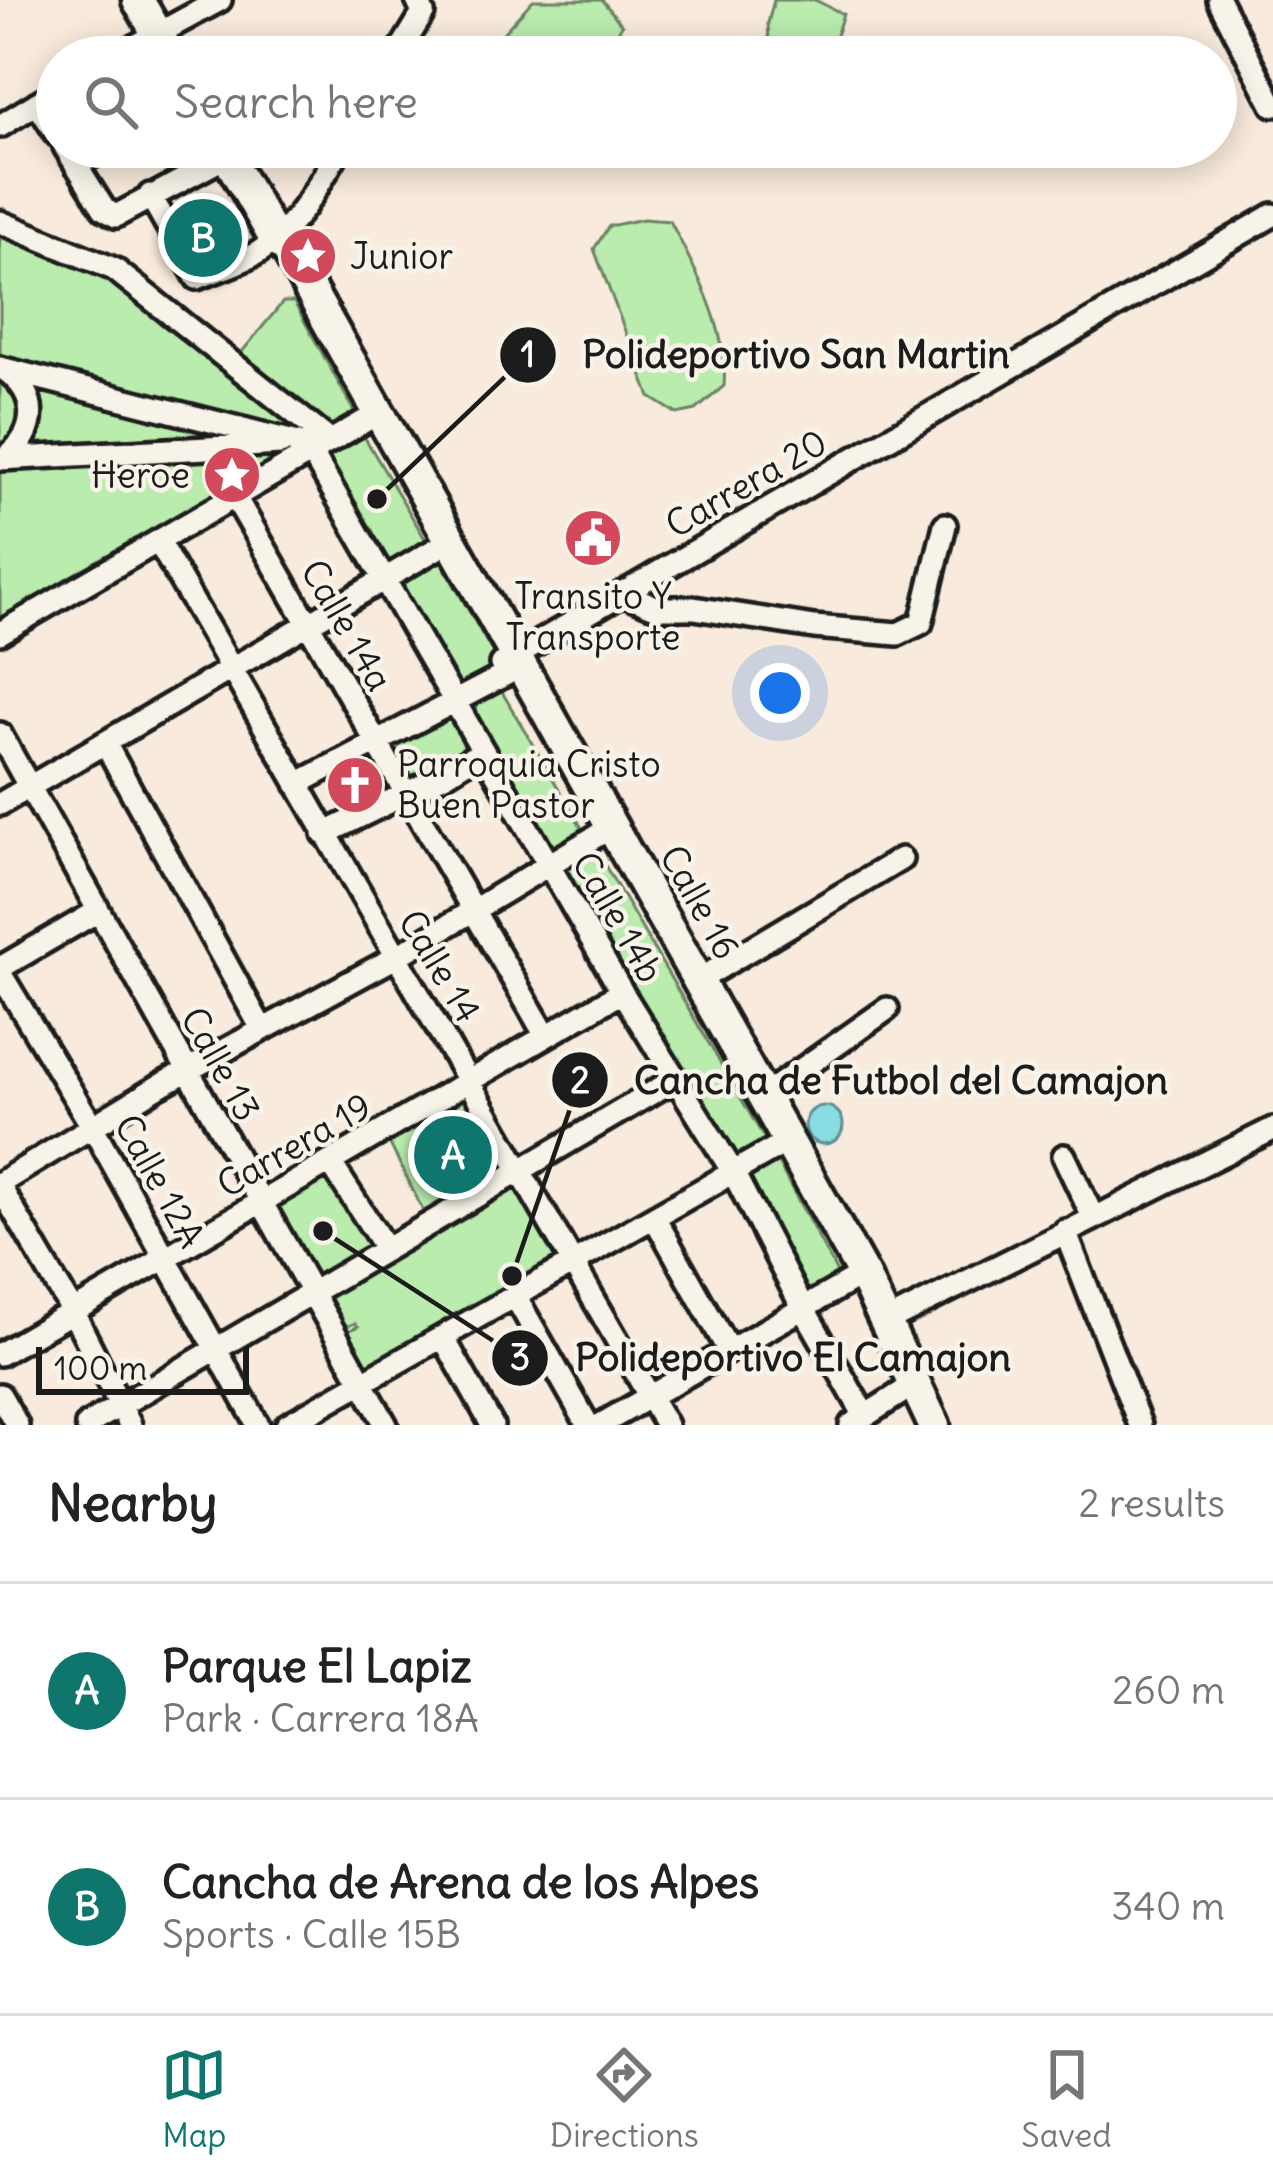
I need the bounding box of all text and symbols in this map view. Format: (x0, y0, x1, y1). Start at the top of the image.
search box (36, 36, 1237, 168)
icon: search (78, 69, 144, 135)
text: Search here (174, 74, 418, 130)
pin: B (164, 193, 242, 283)
place icon: Junior (277, 225, 339, 287)
place label: Junior (350, 234, 453, 279)
callout: Polideportivo San Martin (498, 317, 1034, 392)
text: Polideportivo San Martin (582, 330, 1010, 379)
text: 1 (521, 332, 535, 377)
street label: Carrera 20 (658, 419, 835, 548)
place icon: Heroe (201, 444, 263, 506)
place label: Heroe (91, 453, 190, 498)
public building icon: Transito Y Transporte (562, 507, 624, 569)
street label: Calle 14a (291, 552, 402, 699)
place label: Transito Y Transporte (505, 574, 681, 660)
your location (750, 663, 810, 723)
place label: Parroquia Cristo Buen Pastor (397, 742, 661, 828)
church icon: Parroquia Cristo Buen Pastor (324, 754, 386, 816)
street label: Calle 16 (650, 837, 749, 967)
street label: Calle 14b (562, 844, 673, 990)
street label: Calle 14 (389, 902, 491, 1031)
street label: Calle 13 (171, 1000, 270, 1129)
callout: Cancha de Futbol del Camajon (550, 1043, 1192, 1118)
text: Cancha de Futbol del Camajon (634, 1056, 1168, 1105)
text: 2 (570, 1058, 590, 1103)
street label: Carrera 19 (209, 1083, 379, 1207)
street label: Calle 12A (105, 1107, 214, 1256)
pin: A (414, 1110, 492, 1200)
callout: Polideportivo El Camajon (490, 1320, 1035, 1395)
text: Polideportivo El Camajon (575, 1333, 1011, 1382)
text: 3 (510, 1335, 530, 1380)
scale bar (36, 1341, 249, 1394)
text: 100 m (54, 1347, 147, 1389)
text: Nearby (48, 1471, 217, 1535)
text: 2 results (1078, 1479, 1225, 1528)
text: Parque El Lapiz (162, 1638, 472, 1694)
text: A (74, 1666, 100, 1715)
text: 260 m (1112, 1666, 1225, 1715)
text: Park · Carrera 18A (162, 1694, 479, 1743)
text: Cancha de Arena de los Alpes (162, 1854, 759, 1910)
text: B (74, 1882, 100, 1931)
text: 340 m (1111, 1882, 1225, 1931)
text: Sports · Calle 15B (162, 1910, 461, 1959)
tab: Map (161, 2042, 227, 2156)
tab: Directions (550, 2042, 699, 2156)
tab: Saved (1021, 2042, 1112, 2156)

